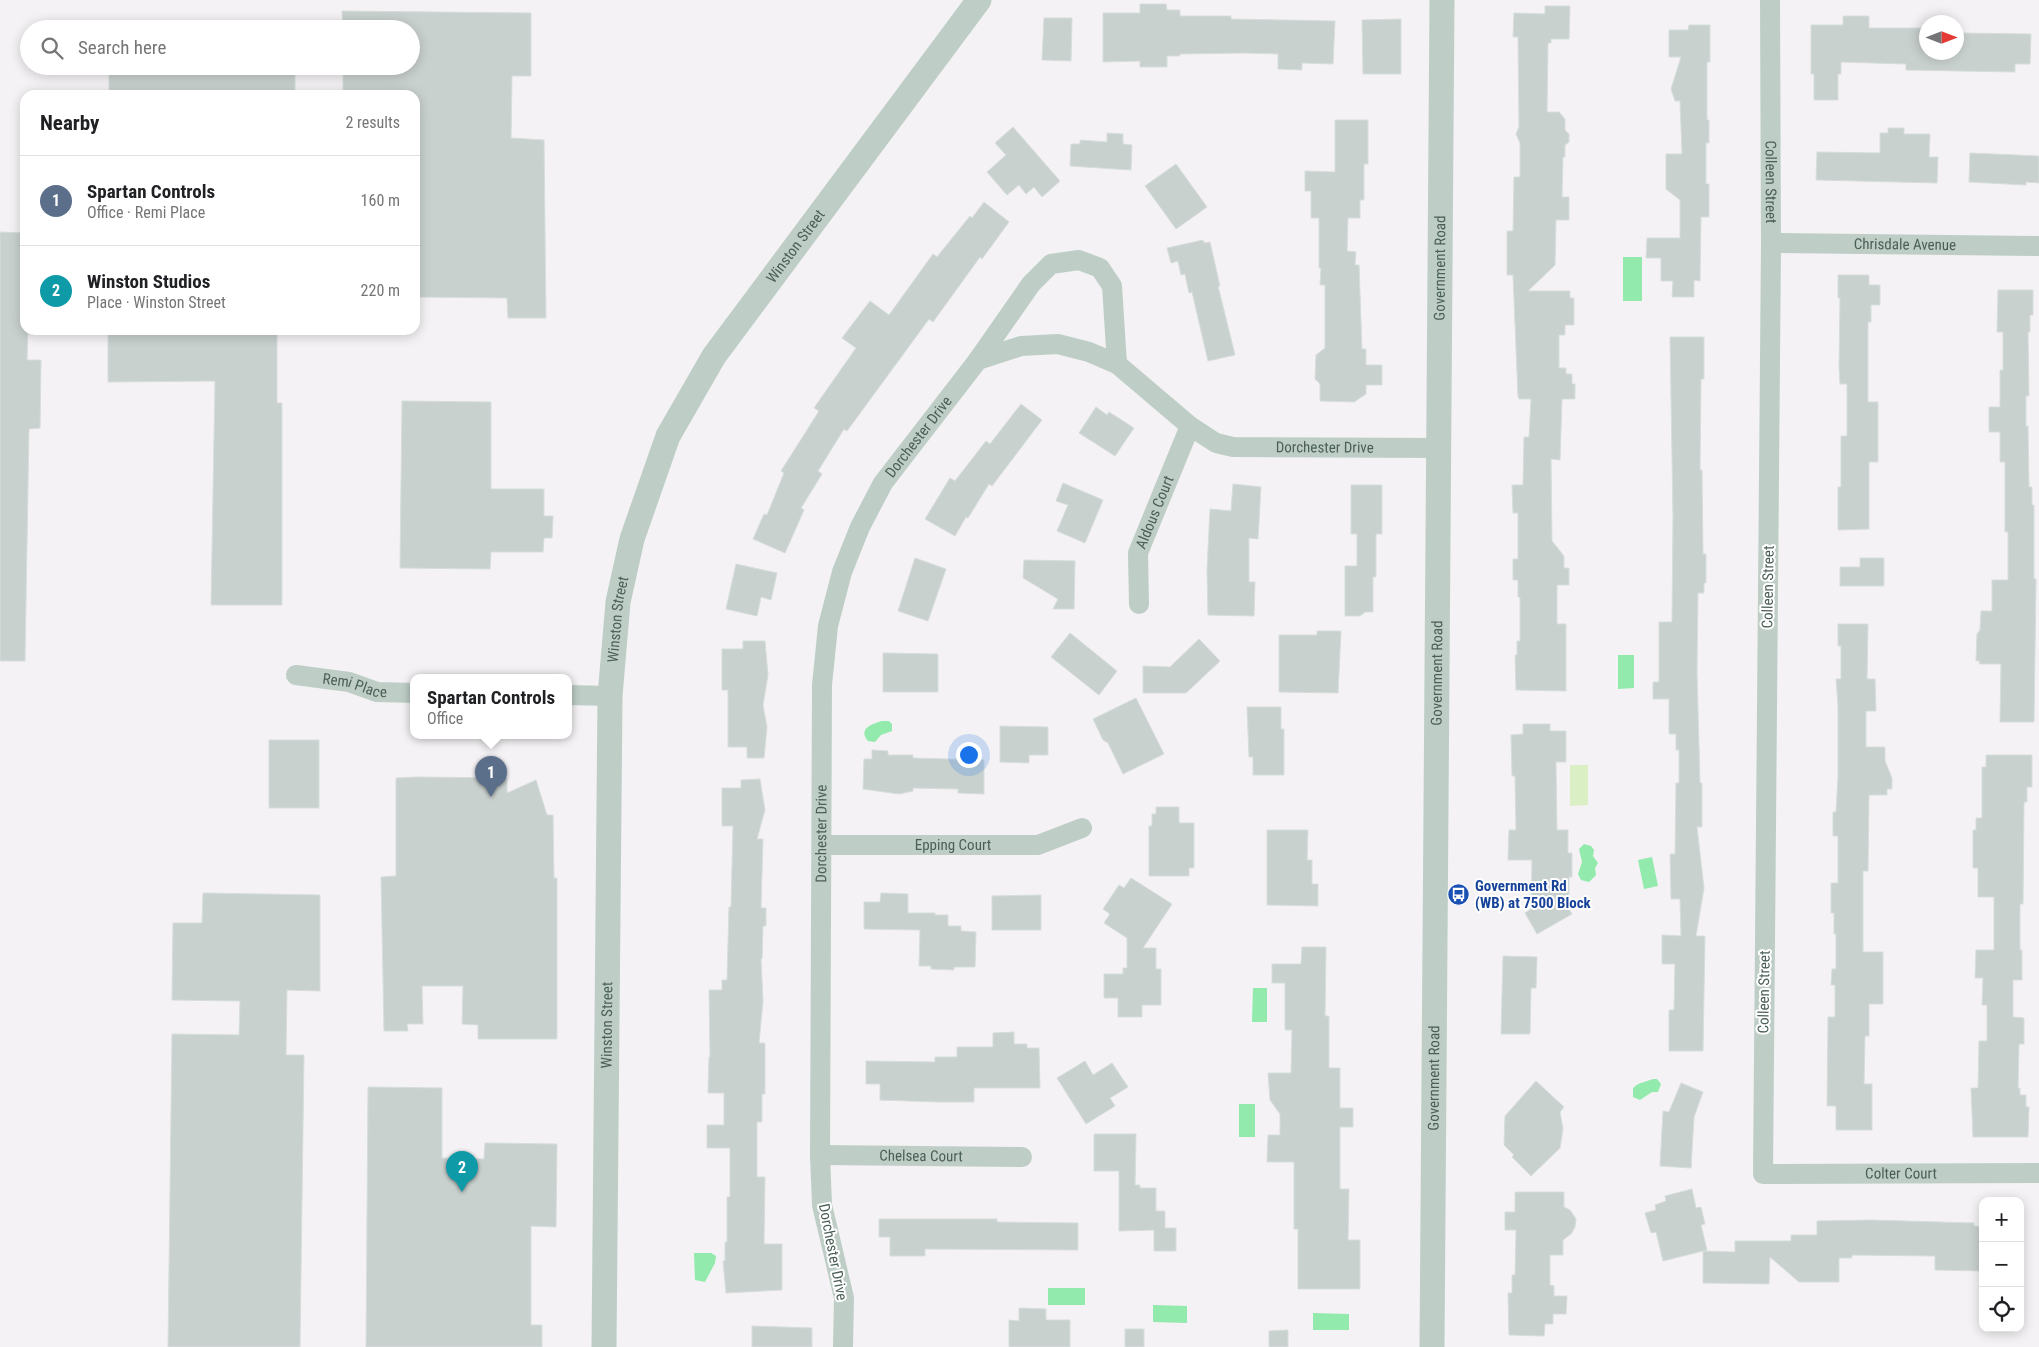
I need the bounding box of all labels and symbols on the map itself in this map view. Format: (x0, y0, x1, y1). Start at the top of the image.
north arrow (1919, 15, 1964, 60)
street label: Colleen Street (1762, 141, 1780, 223)
street label: Winston Street (763, 206, 829, 287)
street label: Government Road (1431, 215, 1449, 321)
street label: Chrisdale Avenue (1854, 235, 1956, 254)
street label: Dorchester Drive (881, 393, 956, 481)
street label: Dorchester Drive (1276, 438, 1374, 457)
street label: Aldous Court (1132, 473, 1178, 551)
street label: Colleen Street (1758, 545, 1778, 629)
street label: Winston Street (604, 575, 632, 663)
street label: Government Road (1428, 620, 1446, 726)
street label: Remi Place (322, 670, 387, 701)
your location (956, 742, 982, 768)
pin: 1 (475, 756, 507, 797)
street label: Dorchester Drive (812, 785, 831, 883)
street label: Epping Court (915, 836, 991, 854)
place label: Government Rd (WB) at 7500 Block (1475, 877, 1592, 912)
bus stop icon: Government Rd (WB) at 7500 Block (1447, 883, 1471, 907)
street label: Colleen Street (1754, 950, 1774, 1034)
street label: Winston Street (598, 982, 616, 1068)
street label: Government Road (1425, 1025, 1443, 1131)
street label: Chelsea Court (879, 1147, 963, 1165)
pin: 2 (446, 1151, 478, 1192)
street label: Colter Court (1865, 1164, 1937, 1183)
street label: Dorchester Drive (815, 1202, 851, 1302)

